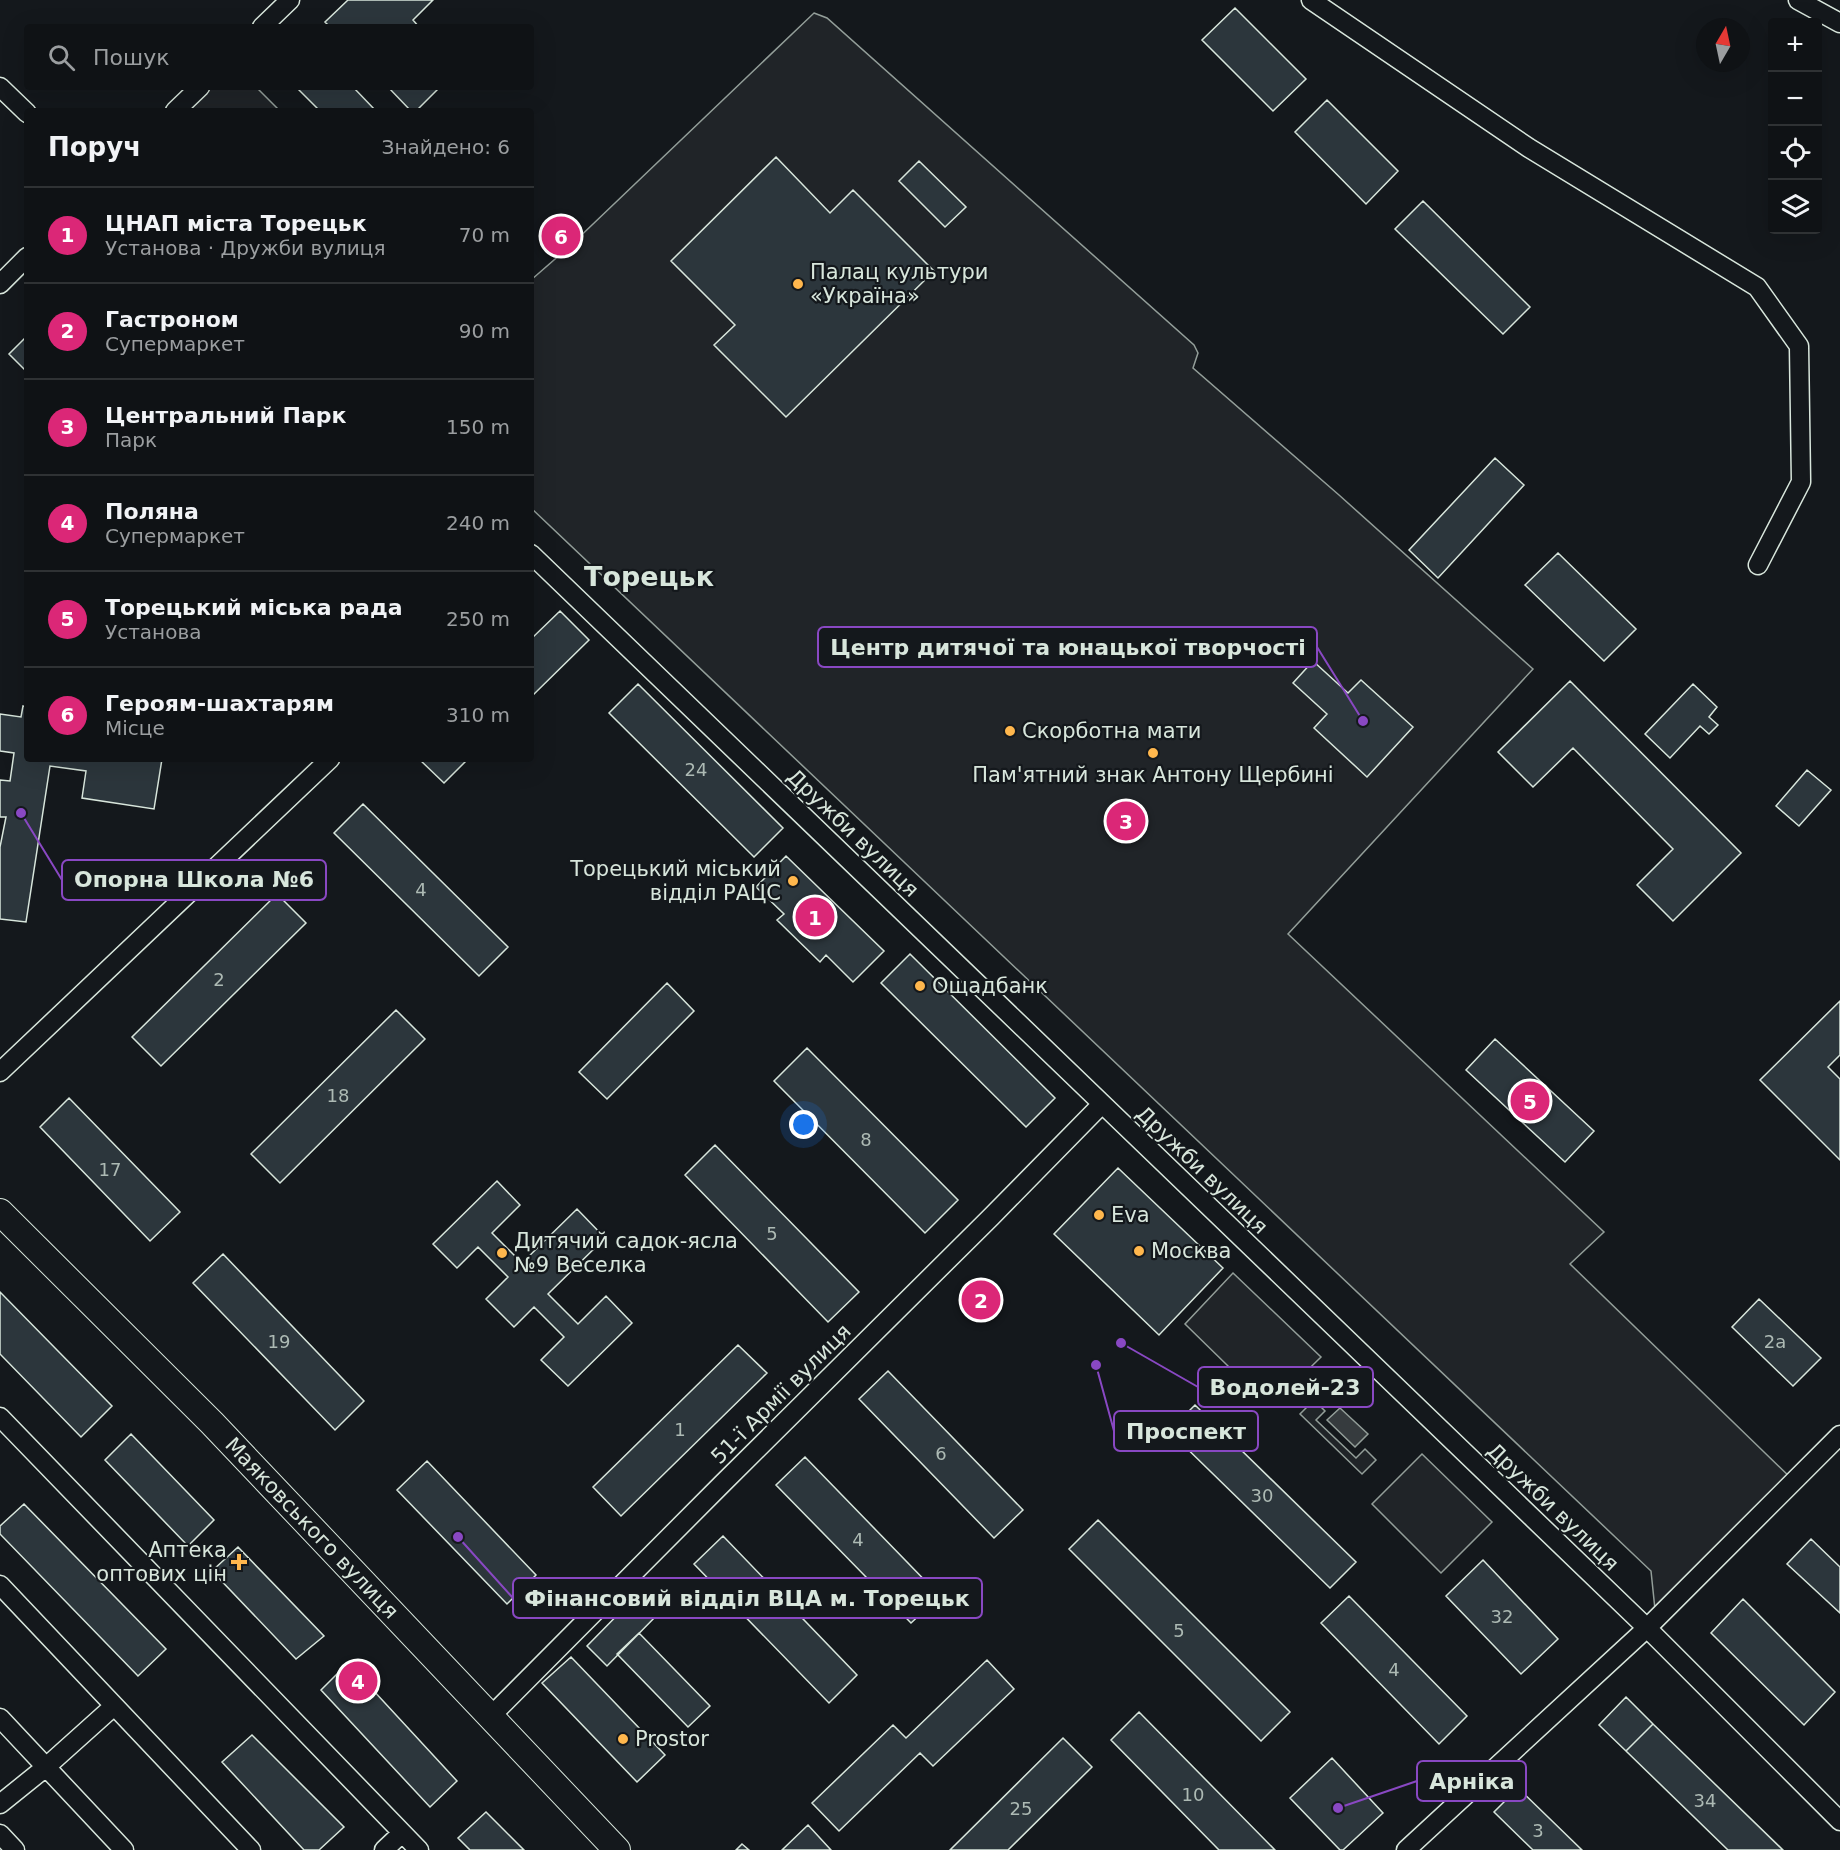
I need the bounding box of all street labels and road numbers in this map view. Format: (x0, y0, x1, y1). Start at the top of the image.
street label: Дружби вулиця (782, 764, 924, 902)
street label: Дружби вулиця (1131, 1101, 1273, 1239)
street label: 51-ї Армії вулиця (706, 1319, 856, 1469)
street label: Маяковського вулиця (220, 1433, 403, 1624)
street label: Дружби вулиця (1482, 1438, 1624, 1576)

